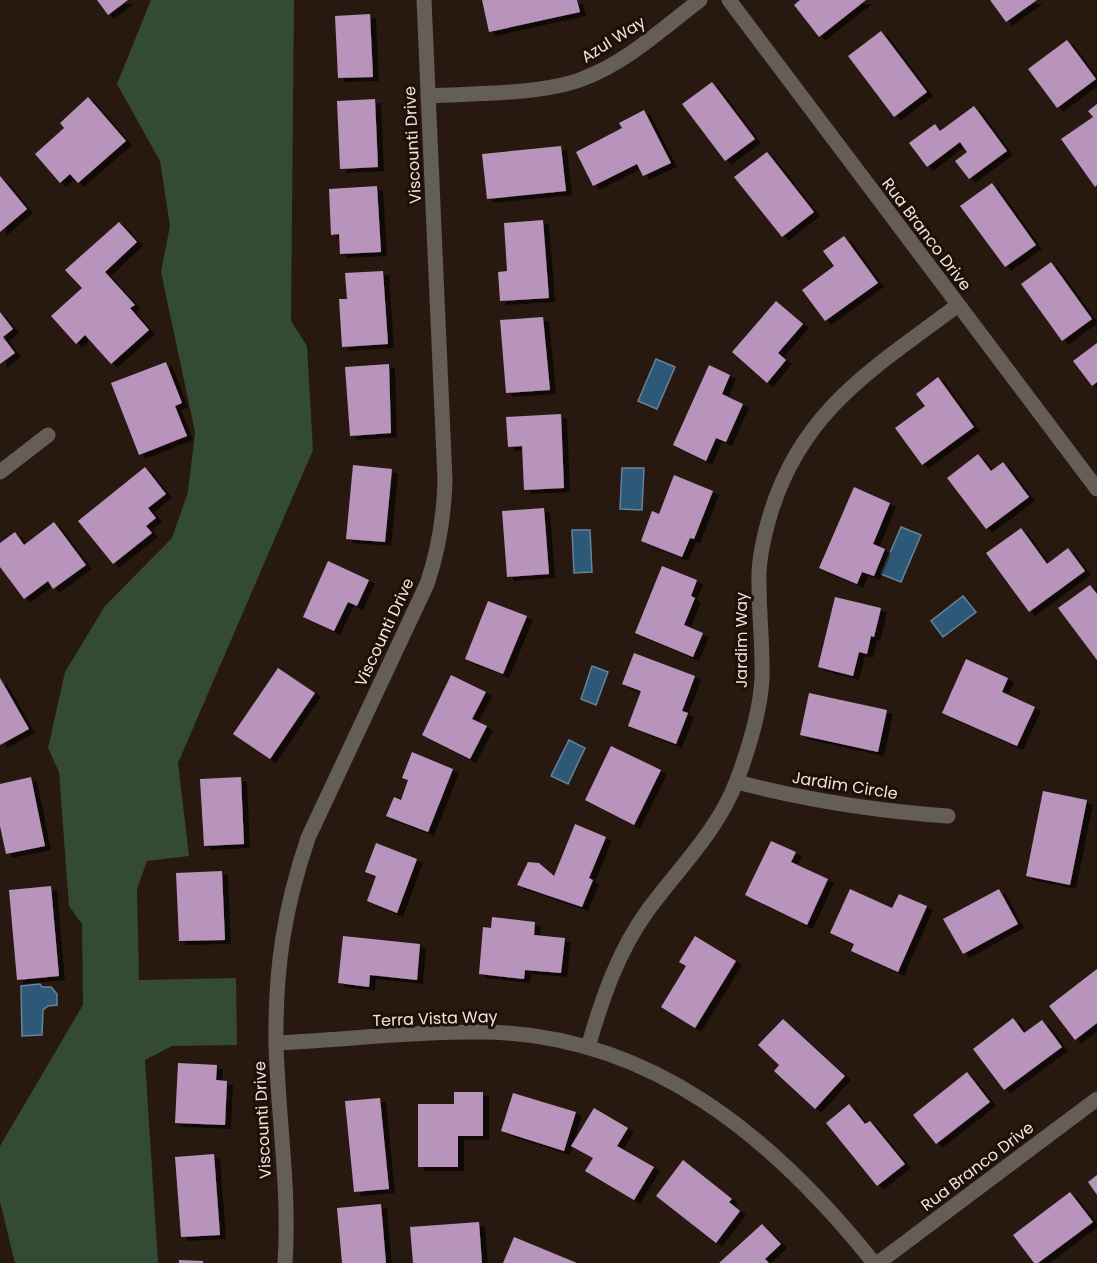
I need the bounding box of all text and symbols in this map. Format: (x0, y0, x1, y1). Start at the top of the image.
street label: Azul Way (577, 11, 650, 68)
street label: Viscounti Drive (398, 86, 427, 204)
street label: Rua Branco Drive (876, 173, 977, 296)
street label: Viscounti Drive (349, 574, 420, 690)
street label: Jardim Way (730, 592, 753, 688)
street label: Jardim Circle (790, 766, 899, 805)
street label: Terra Vista Way (372, 1005, 498, 1032)
street label: Viscounti Drive (248, 1061, 277, 1179)
street label: Rua Branco Drive (916, 1116, 1039, 1217)

